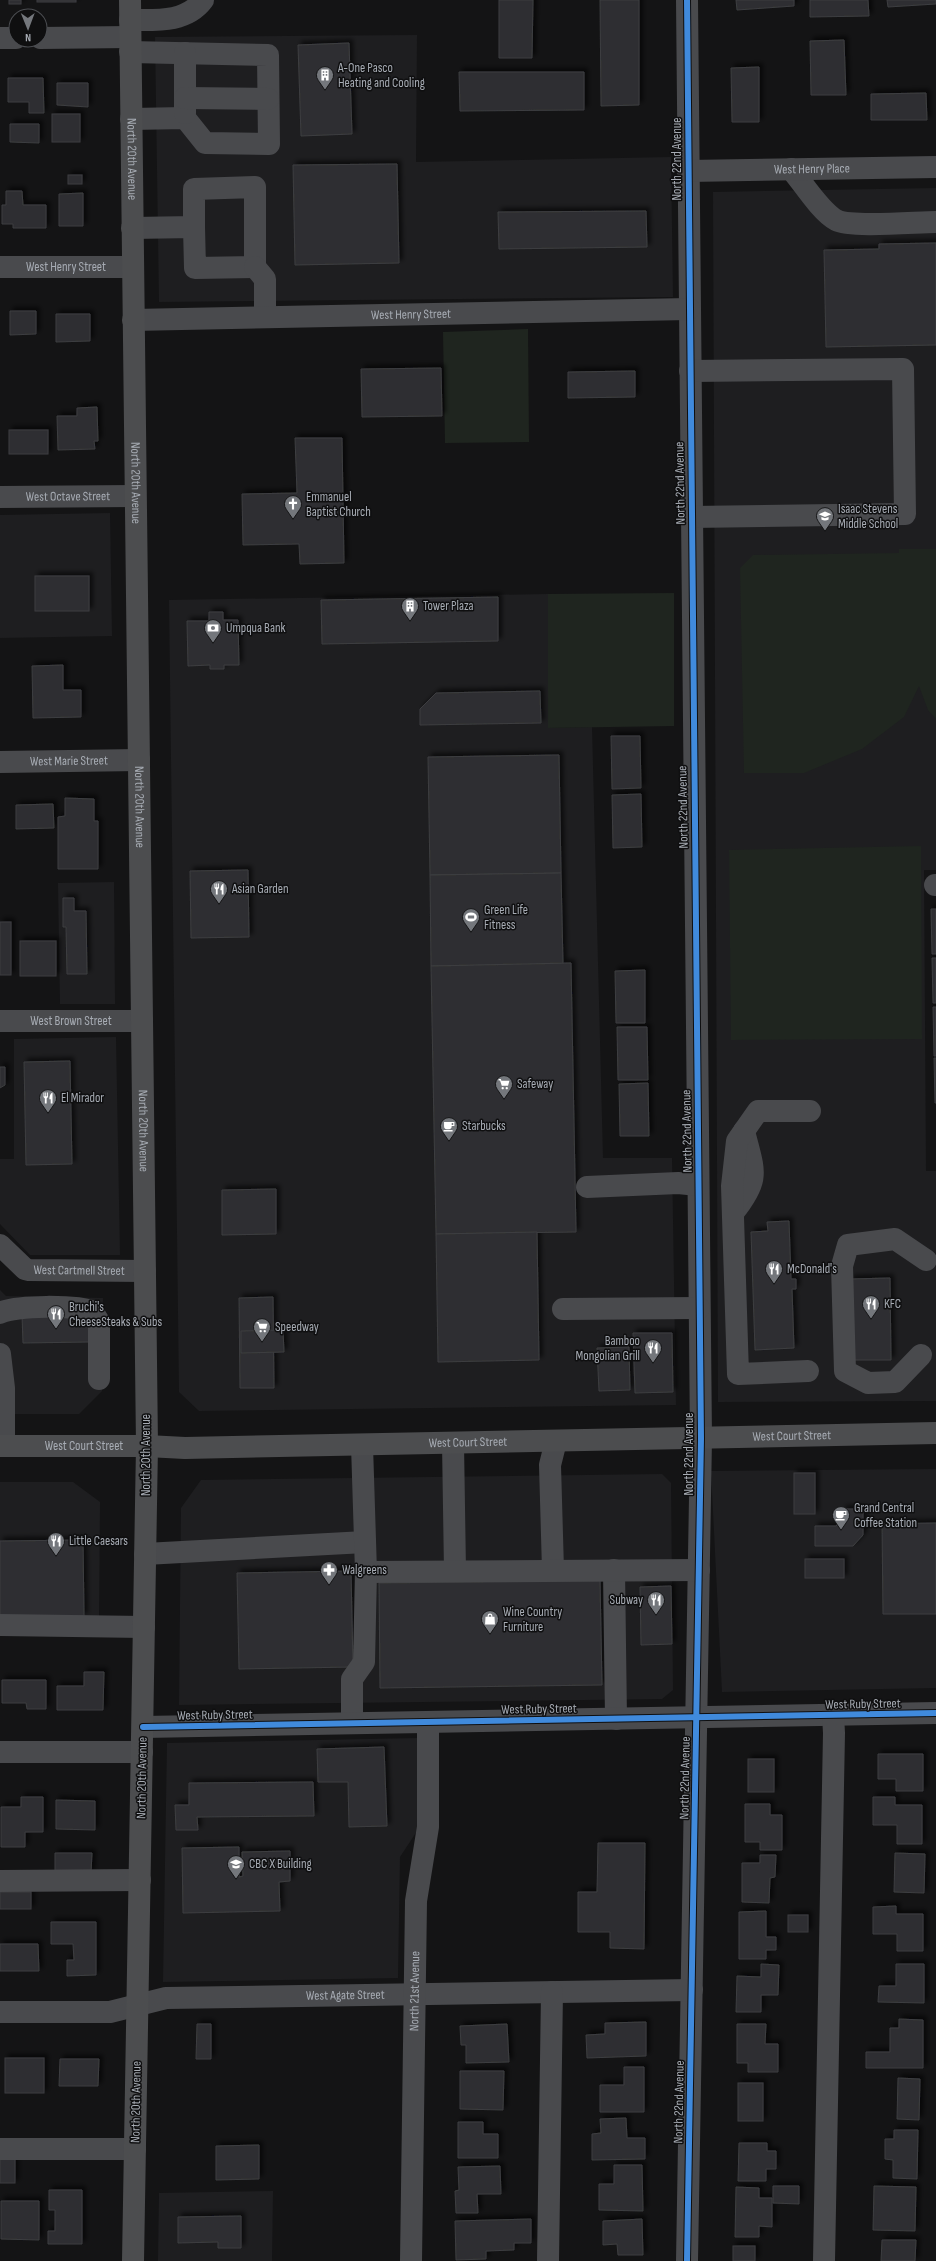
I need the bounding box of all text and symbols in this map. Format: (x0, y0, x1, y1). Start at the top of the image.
north arrow (8, 8, 48, 48)
text: N (25, 31, 31, 44)
place label: A-One Pasco Heating and Cooling (337, 60, 425, 91)
building icon: A-One Pasco Heating and Cooling (315, 65, 335, 90)
street label: North 22nd Avenue (669, 117, 685, 201)
street label: North 20th Avenue (123, 118, 140, 200)
street label: West Henry Place (774, 160, 850, 178)
street label: West Henry Street (26, 259, 106, 275)
street label: West Henry Street (371, 306, 451, 323)
street label: North 22nd Avenue (671, 441, 689, 525)
street label: North 20th Avenue (127, 442, 144, 524)
street label: West Octave Street (26, 488, 110, 505)
place label: Emmanuel Baptist Church (306, 489, 371, 520)
church icon: Emmanuel Baptist Church (283, 494, 303, 519)
place label: Isaac Stevens Middle School (838, 501, 898, 532)
school or university icon: Isaac Stevens Middle School (815, 506, 835, 531)
building icon: Tower Plaza (400, 596, 420, 621)
place label: Tower Plaza (423, 598, 474, 614)
bank icon: Umpqua Bank (203, 618, 223, 643)
place label: Umpqua Bank (226, 620, 285, 636)
street label: West Marie Street (30, 752, 108, 770)
street label: North 22nd Avenue (674, 765, 692, 849)
street label: North 20th Avenue (131, 766, 148, 848)
restaurant icon: Asian Garden (209, 879, 229, 904)
place label: Asian Garden (231, 881, 289, 897)
place label: Green Life Fitness (484, 902, 528, 933)
sports icon: Green Life Fitness (461, 907, 481, 932)
street label: West Brown Street (30, 1013, 112, 1029)
supermarket icon: Safeway (494, 1074, 514, 1099)
place label: Safeway (517, 1076, 553, 1092)
restaurant icon: El Mirador (38, 1088, 58, 1113)
street label: North 22nd Avenue (678, 1089, 696, 1173)
place label: El Mirador (61, 1090, 104, 1106)
street label: North 20th Avenue (135, 1090, 152, 1172)
cafe icon: Starbucks (439, 1116, 459, 1141)
place label: Starbucks (462, 1118, 506, 1134)
restaurant icon: McDonald's (764, 1259, 784, 1284)
place label: McDonald's (787, 1261, 837, 1277)
street label: West Cartmell Street (34, 1262, 125, 1279)
restaurant icon: KFC (861, 1294, 881, 1319)
place label: KFC (884, 1296, 901, 1312)
place label: Bruchi's CheeseSteaks & Subs (69, 1299, 162, 1330)
restaurant icon: Bruchi's CheeseSteaks & Subs (46, 1304, 66, 1329)
supermarket icon: Speedway (252, 1317, 272, 1342)
place label: Speedway (275, 1319, 319, 1335)
place label: Bamboo Mongolian Grill (576, 1333, 640, 1364)
restaurant icon: Bamboo Mongolian Grill (643, 1338, 663, 1363)
street label: North 22nd Avenue (681, 1412, 697, 1496)
street label: North 20th Avenue (138, 1414, 154, 1496)
street label: West Court Street (752, 1427, 831, 1445)
street label: West Court Street (428, 1434, 507, 1451)
street label: West Court Street (45, 1438, 123, 1454)
place label: Grand Central Coffee Station (854, 1500, 917, 1531)
cafe icon: Grand Central Coffee Station (831, 1505, 851, 1530)
restaurant icon: Little Caesars (46, 1531, 66, 1556)
place label: Little Caesars (69, 1533, 128, 1549)
pharmacy icon: Walgreens (319, 1560, 339, 1585)
place label: Walgreens (342, 1562, 387, 1578)
restaurant icon: Subway (646, 1590, 666, 1615)
place label: Subway (610, 1592, 643, 1608)
place label: Wine Country Furniture (503, 1604, 562, 1635)
shop icon: Wine Country Furniture (480, 1609, 500, 1634)
street label: West Ruby Street (825, 1695, 901, 1713)
street label: West Ruby Street (501, 1700, 577, 1718)
street label: West Ruby Street (177, 1706, 253, 1724)
street label: North 22nd Avenue (676, 1736, 694, 1820)
street label: North 20th Avenue (133, 1737, 151, 1819)
school or university icon: CBC X Building (226, 1854, 246, 1879)
place label: CBC X Building (249, 1856, 312, 1872)
street label: North 21st Avenue (406, 1951, 423, 2031)
street label: West Agate Street (306, 1987, 385, 2004)
street label: North 22nd Avenue (670, 2060, 688, 2144)
street label: North 20th Avenue (127, 2061, 145, 2143)

